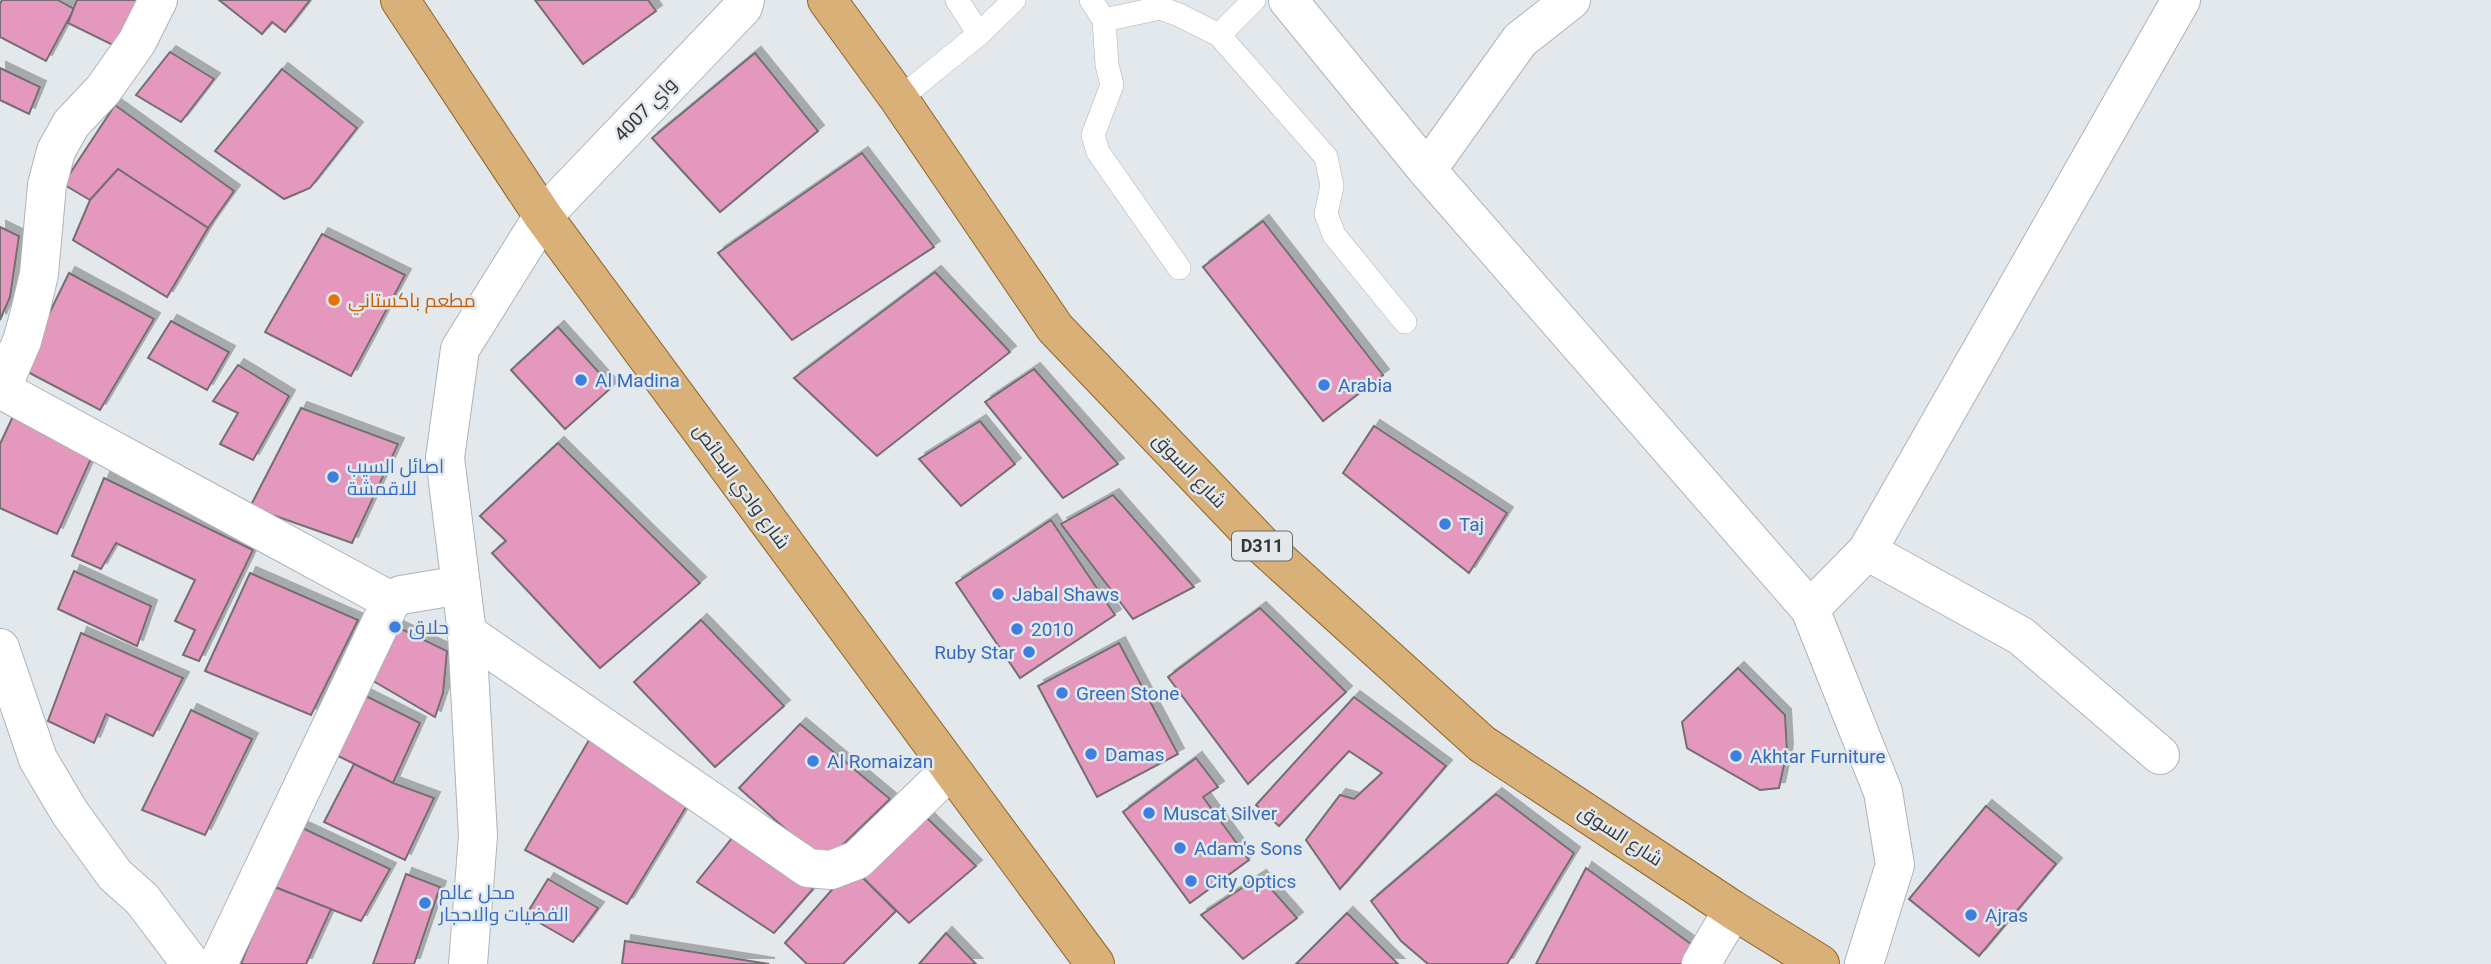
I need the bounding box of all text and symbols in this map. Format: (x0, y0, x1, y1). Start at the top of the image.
street label: واي 4007 (609, 73, 684, 148)
place label: مطعم باكستاني (348, 289, 476, 315)
marker: مطعم باكستاني (326, 292, 342, 308)
place label: Al Madina (595, 369, 680, 392)
marker: Al Madina (573, 372, 589, 388)
place label: Arabia (1338, 374, 1392, 397)
marker: Arabia (1316, 377, 1332, 393)
street label: شارع وادي البحائص (686, 419, 795, 555)
street label: شارع السوق (1147, 428, 1231, 514)
place label: اصائل السيب للاقمشة (347, 455, 444, 500)
marker: اصائل السيب للاقمشة (325, 469, 341, 485)
place label: Taj (1459, 513, 1484, 536)
marker: Taj (1437, 516, 1453, 532)
road number: D311 (1232, 532, 1292, 560)
place label: Jabal Shaws (1012, 583, 1119, 606)
marker: Jabal Shaws (990, 586, 1006, 602)
place label: حلاق (409, 616, 449, 640)
place label: 2010 (1031, 618, 1074, 641)
marker: حلاق (387, 619, 403, 635)
marker: 2010 (1009, 621, 1025, 637)
place label: Ruby Star (934, 641, 1016, 664)
marker: Ruby Star (1021, 644, 1037, 660)
place label: Green Stone (1076, 682, 1179, 705)
marker: Green Stone (1054, 685, 1070, 701)
place label: Damas (1105, 743, 1165, 766)
place label: Akhtar Furniture (1750, 745, 1886, 768)
marker: Damas (1083, 746, 1099, 762)
marker: Akhtar Furniture (1728, 748, 1744, 764)
place label: Al Romaizan (827, 750, 933, 773)
marker: Al Romaizan (805, 753, 821, 769)
street label: شارع السوق (1573, 800, 1667, 873)
place label: Muscat Silver (1163, 802, 1278, 825)
marker: Muscat Silver (1141, 805, 1157, 821)
place label: Adam's Sons (1194, 837, 1303, 860)
marker: Adam's Sons (1172, 840, 1188, 856)
place label: City Optics (1205, 870, 1296, 893)
marker: City Optics (1183, 873, 1199, 889)
place label: محل عالم الفضيات والاحجار (438, 881, 569, 926)
marker: محل عالم الفضيات والاحجار (417, 895, 433, 911)
place label: Ajras (1985, 904, 2028, 927)
marker: Ajras (1963, 907, 1979, 923)

